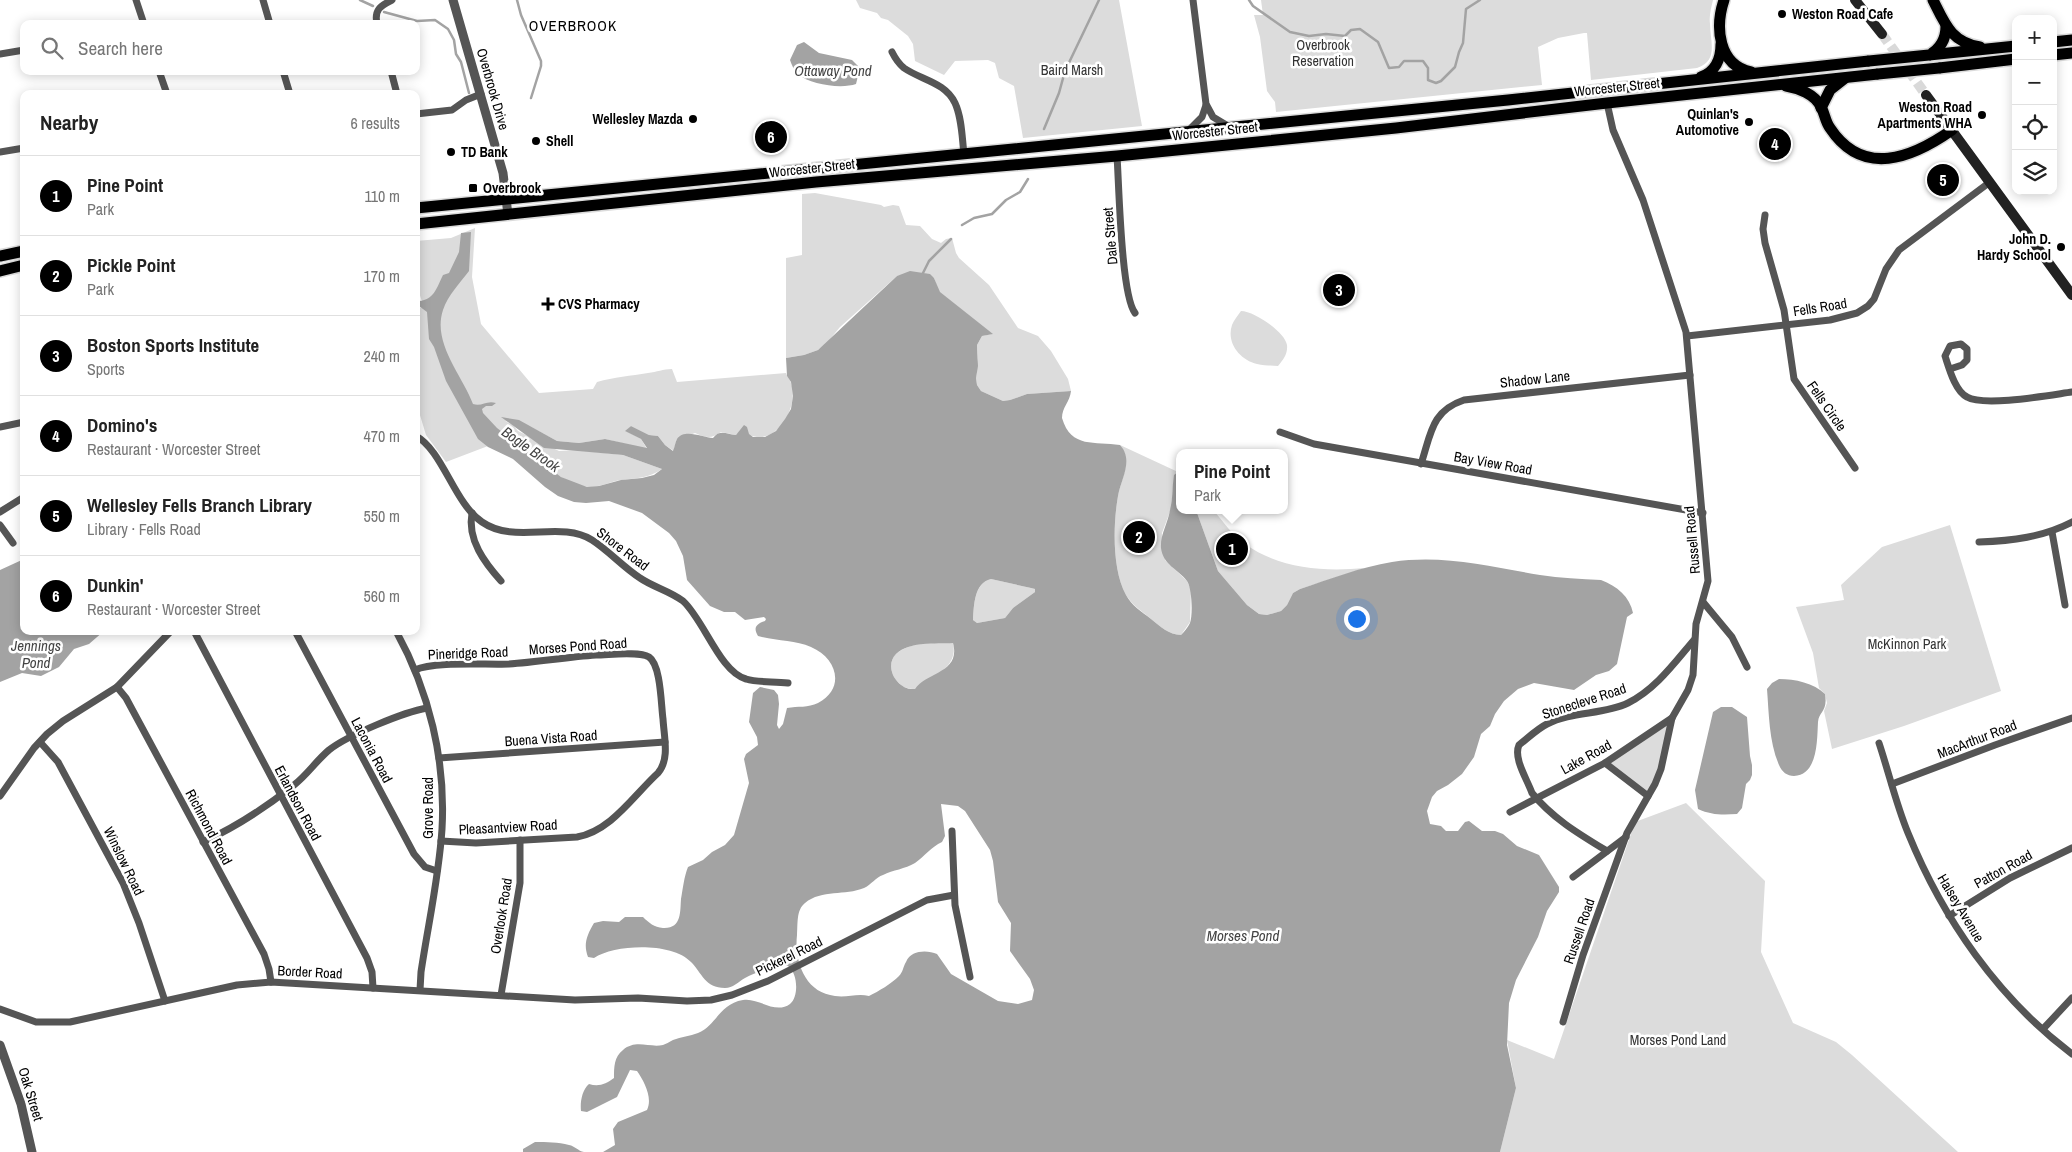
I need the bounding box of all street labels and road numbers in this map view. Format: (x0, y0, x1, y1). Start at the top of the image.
street label: Overbrook Drive (473, 46, 513, 132)
street label: Worcester Street (1573, 74, 1661, 100)
street label: Worcester Street (1171, 118, 1259, 144)
street label: Worcester Street (768, 155, 856, 181)
street label: Dale Street (1099, 207, 1121, 265)
street label: Fells Road (1792, 294, 1848, 320)
street label: Shadow Lane (1499, 366, 1571, 392)
street label: Fells Circle (1803, 378, 1851, 434)
street label: Bay View Road (1453, 447, 1533, 479)
street label: Russell Road (1680, 505, 1704, 575)
street label: Shore Road (593, 523, 653, 575)
street label: Morses Pond Road (528, 634, 628, 658)
street label: Pineridge Road (427, 643, 509, 663)
street label: Stonecleve Road (1540, 679, 1628, 723)
street label: Laconia Road (347, 714, 397, 786)
street label: MacArthur Road (1935, 716, 2019, 762)
street label: Buena Vista Road (504, 726, 598, 750)
street label: Lake Road (1557, 736, 1615, 778)
street label: Erlandson Road (271, 762, 325, 844)
street label: Grove Road (419, 777, 437, 839)
street label: Richmond Road (182, 786, 236, 868)
street label: Pleasantview Road (458, 815, 558, 839)
street label: Winslow Road (100, 824, 148, 898)
street label: Patton Road (1971, 846, 2035, 892)
street label: Halsey Avenue (1934, 871, 1988, 945)
street label: Overlook Road (486, 877, 516, 955)
street label: Russell Road (1559, 896, 1599, 966)
street label: Pickerel Road (753, 932, 825, 980)
street label: Border Road (277, 961, 343, 983)
street label: Oak Street (14, 1065, 48, 1123)

